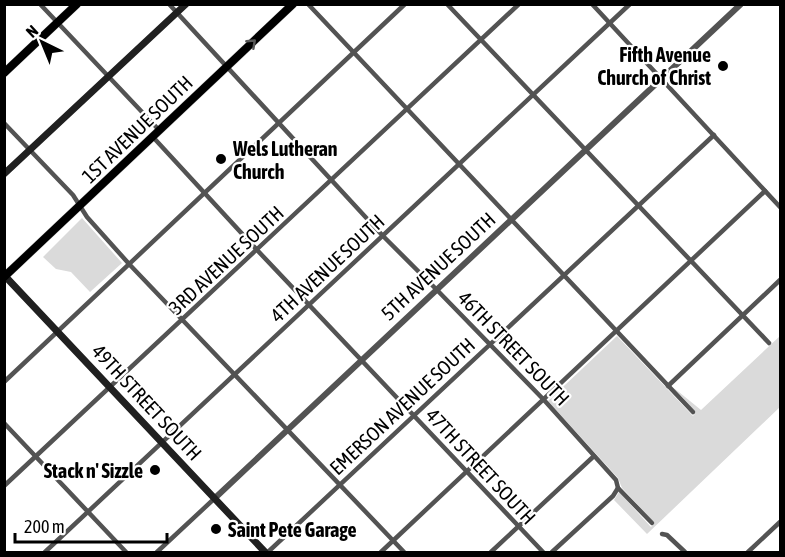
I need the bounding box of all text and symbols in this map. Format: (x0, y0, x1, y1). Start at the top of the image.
north arrow (12, 12, 72, 72)
text: N (22, 21, 41, 41)
one-way arrow (245, 39, 256, 50)
place label: Fifth Avenue Church of Christ (597, 43, 711, 89)
marker: Fifth Avenue Church of Christ (716, 59, 730, 73)
street label: 1ST AVENUE SOUTH (77, 71, 197, 187)
place label: Wels Lutheran Church (232, 137, 338, 183)
marker: Wels Lutheran Church (214, 152, 228, 166)
street label: 3RD AVENUE SOUTH (164, 201, 288, 319)
street label: 5TH AVENUE SOUTH (376, 207, 500, 325)
street label: 4TH AVENUE SOUTH (265, 209, 389, 327)
street label: 46TH STREET SOUTH (454, 286, 574, 410)
street label: EMERSON AVENUE SOUTH (325, 333, 479, 479)
street label: 49TH STREET SOUTH (87, 339, 207, 465)
street label: 47TH STREET SOUTH (421, 403, 541, 529)
place label: Stack n' Sizzle (44, 459, 143, 482)
marker: Stack n' Sizzle (148, 463, 162, 477)
scale bar (15, 506, 166, 544)
text: 200 m (24, 516, 65, 537)
place label: Saint Pete Garage (228, 518, 357, 541)
marker: Saint Pete Garage (209, 522, 223, 536)

